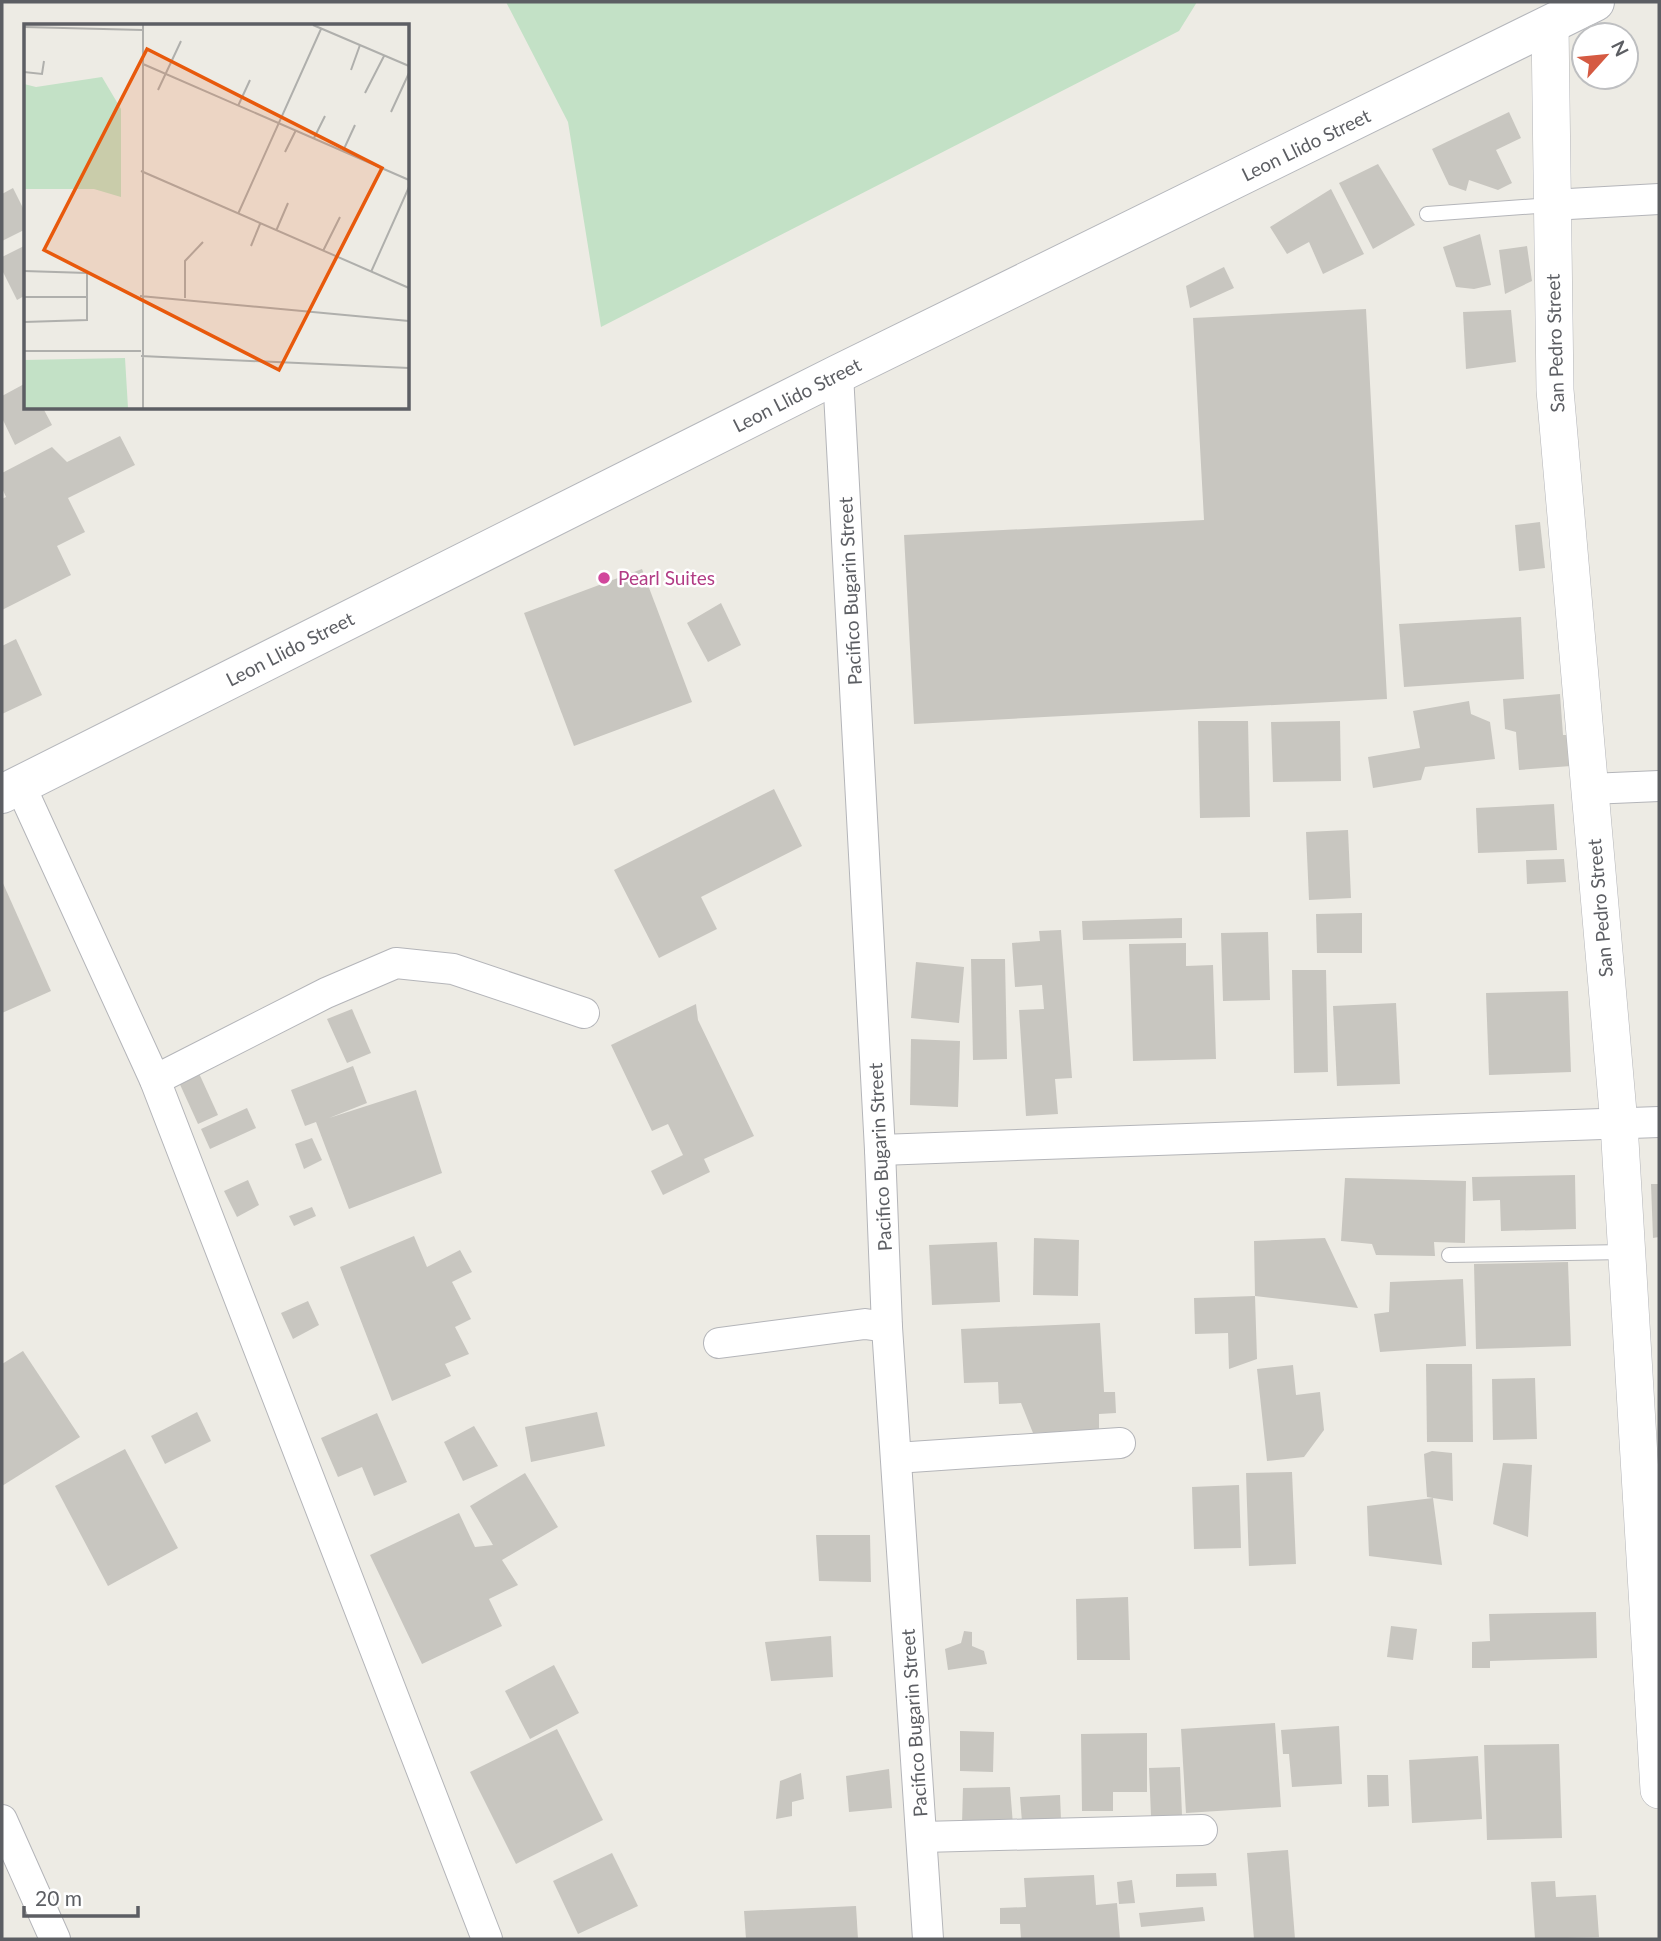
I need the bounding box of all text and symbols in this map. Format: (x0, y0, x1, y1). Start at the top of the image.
north arrow (1570, 21, 1640, 91)
inset map (24, 24, 410, 410)
text: N (1607, 36, 1634, 60)
street label: Leon Llido Street (1238, 103, 1374, 186)
street label: San Pedro Street (1541, 273, 1568, 413)
street label: Leon Llido Street (729, 352, 865, 437)
street label: Pacifico Bugarin Street (833, 496, 866, 686)
place label: Pearl Suites (618, 566, 715, 589)
marker: Pearl Suites (596, 570, 612, 586)
street label: Leon Llido Street (222, 606, 358, 691)
street label: San Pedro Street (1582, 838, 1617, 978)
street label: Pacifico Bugarin Street (863, 1062, 896, 1252)
street label: Pacifico Bugarin Street (895, 1628, 932, 1818)
scale bar (24, 1874, 138, 1918)
text: 20 m (35, 1885, 82, 1910)

